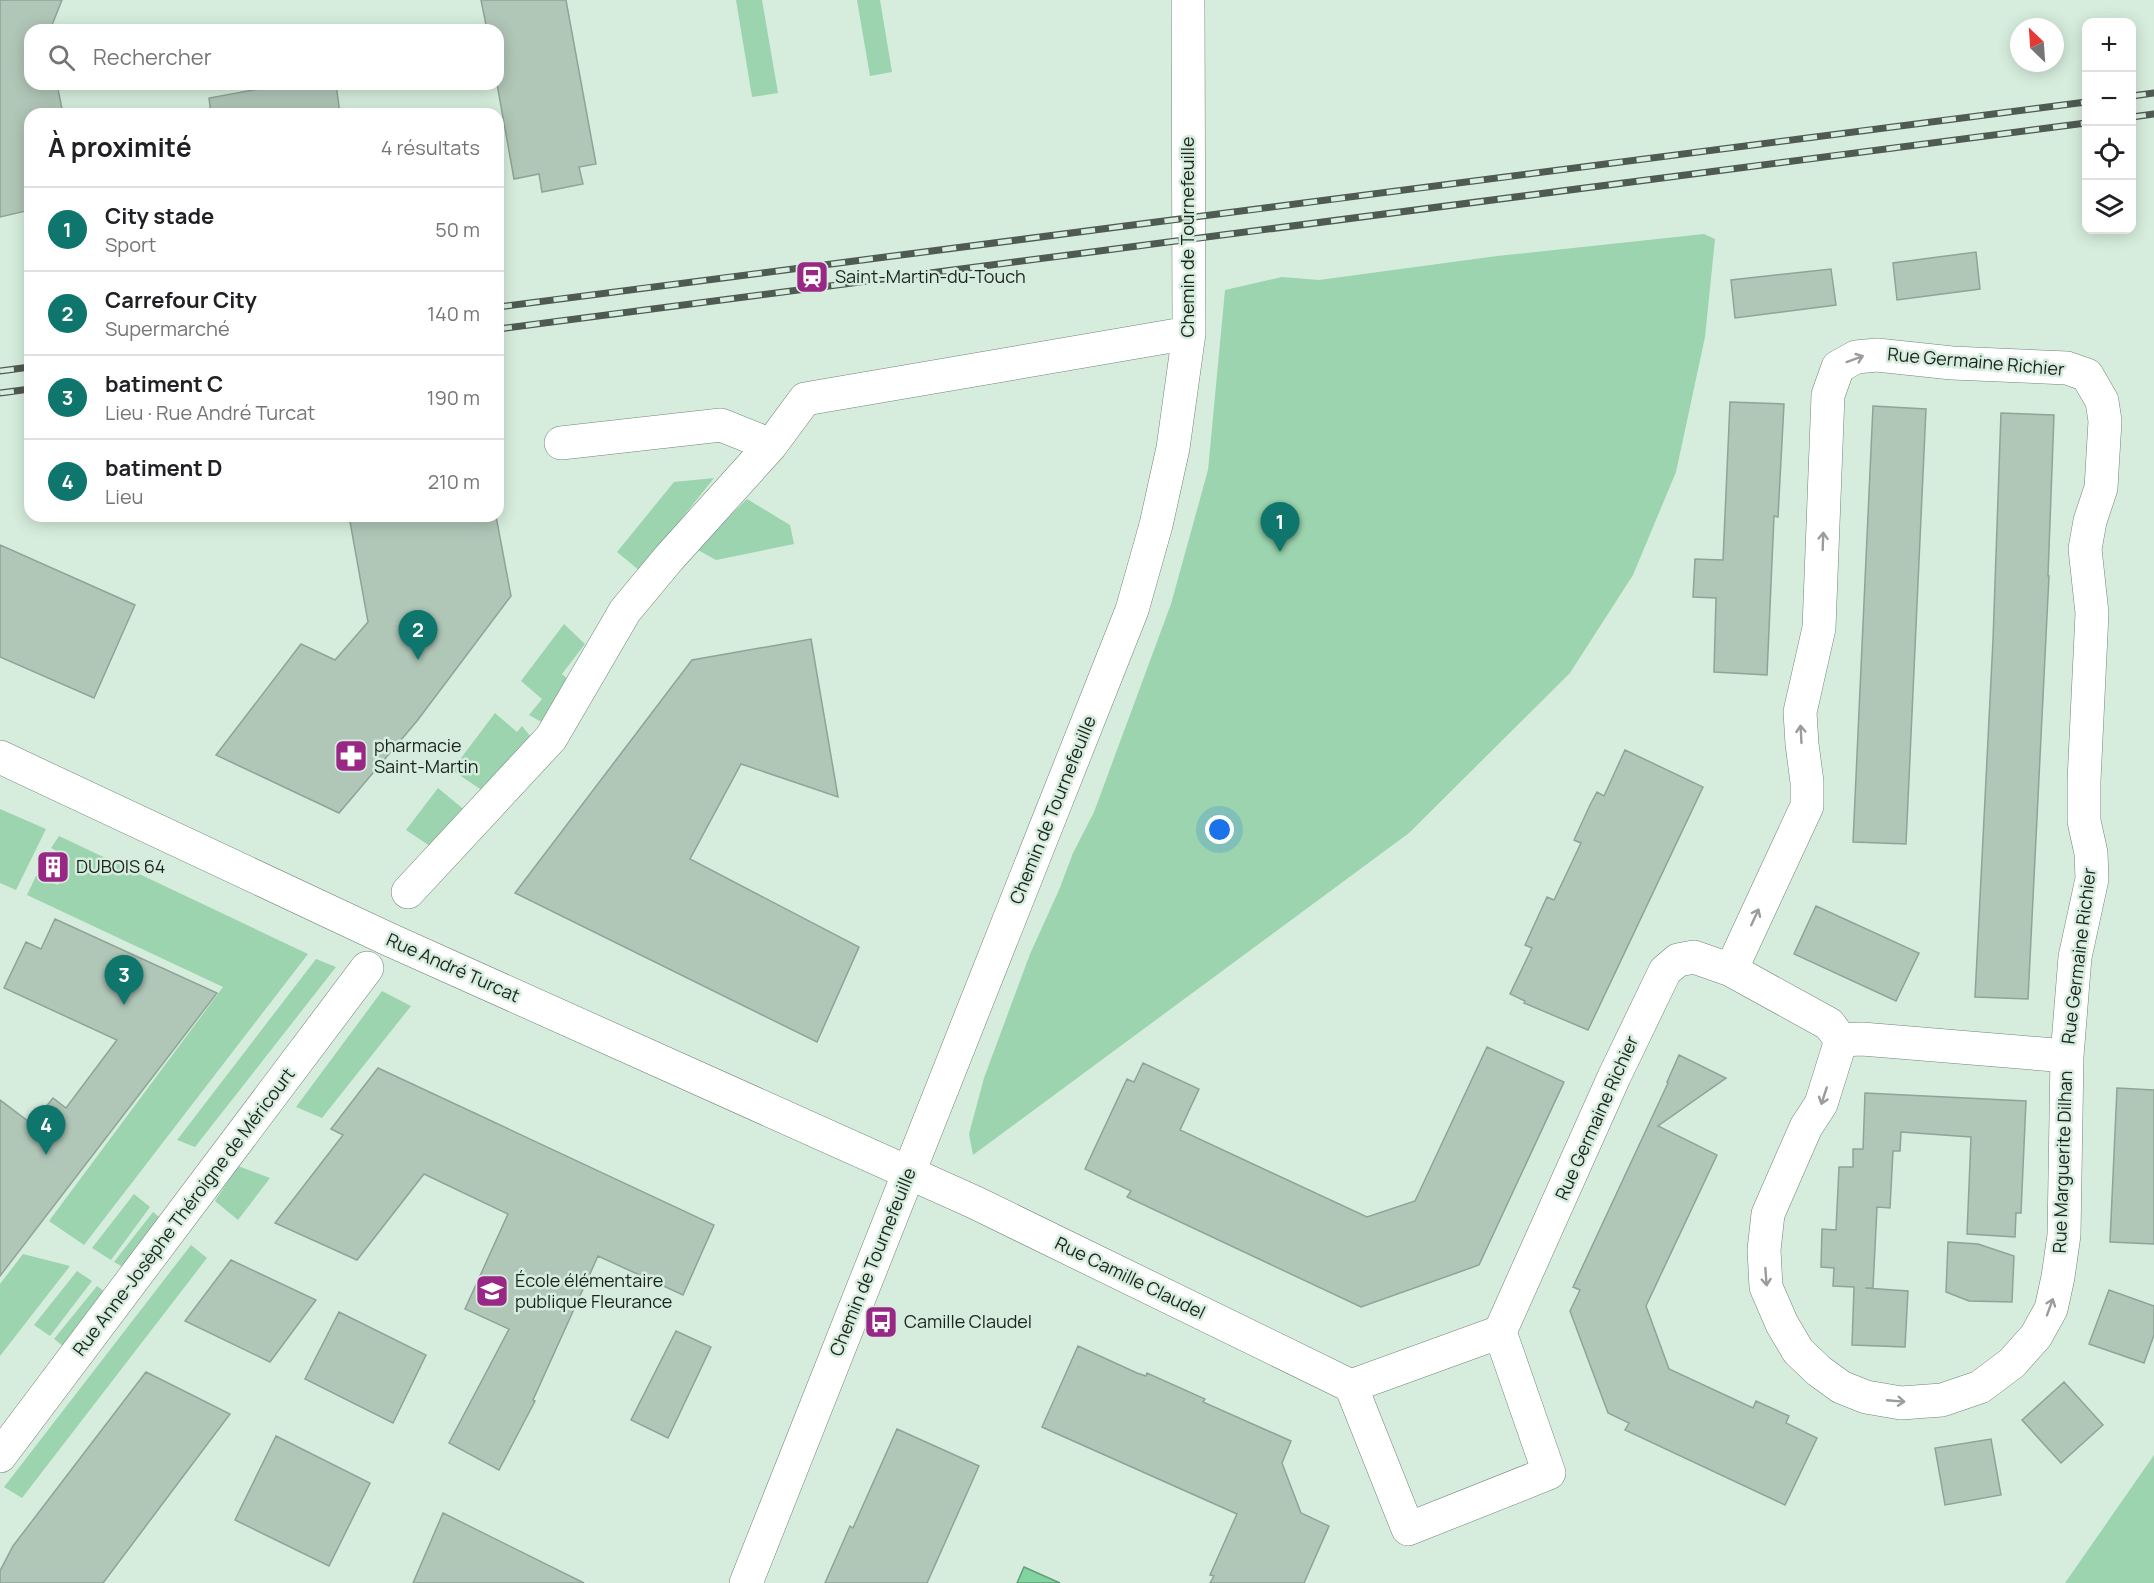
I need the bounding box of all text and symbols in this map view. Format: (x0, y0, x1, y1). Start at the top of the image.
north arrow (2010, 18, 2064, 72)
map controls (2082, 18, 2136, 234)
button: + (2082, 18, 2136, 72)
search box (24, 24, 504, 90)
icon: search (45, 41, 78, 74)
text: Rechercher (93, 42, 212, 72)
button: − (2082, 72, 2136, 126)
button: locate (2082, 126, 2136, 180)
text: À proximité (48, 129, 192, 165)
text: 4 résultats (381, 134, 480, 161)
street label: Chemin de Tournefeuille (1175, 136, 1199, 338)
button: layers (2082, 180, 2136, 234)
text: City stade (105, 201, 214, 231)
text: 1 (63, 216, 72, 243)
text: 50 m (435, 216, 480, 243)
text: Sport (105, 231, 156, 258)
station icon: Saint-Martin-du-Touch (794, 259, 830, 295)
place label: Saint-Martin-du-Touch (835, 264, 1026, 288)
text: Carrefour City (105, 285, 257, 315)
text: 2 (62, 300, 73, 327)
text: 140 m (427, 300, 480, 327)
text: Supermarché (105, 315, 230, 342)
street label: Rue Germaine Richier (1887, 341, 2066, 381)
one-way arrow (1845, 353, 1864, 364)
text: batiment C (105, 369, 223, 399)
text: 3 (62, 384, 73, 411)
text: 190 m (427, 384, 480, 411)
text: Lieu · Rue André Turcat (105, 399, 315, 426)
text: batiment D (105, 453, 223, 483)
text: 4 (61, 468, 74, 495)
text: 210 m (428, 468, 480, 495)
text: Lieu (105, 483, 143, 510)
pin: 1 (1260, 502, 1300, 552)
one-way arrow (1817, 532, 1828, 552)
pin: 2 (398, 610, 438, 660)
street label: Chemin de Tournefeuille (1003, 712, 1101, 907)
one-way arrow (1796, 725, 1807, 745)
place label: pharmacie Saint-Martin (374, 733, 478, 778)
pharmacy icon: pharmacie Saint-Martin (333, 738, 369, 774)
your location (1205, 815, 1234, 844)
building icon: DUBOIS 64 (35, 849, 71, 885)
place label: DUBOIS 64 (76, 854, 165, 878)
street label: Rue Germaine Richier (2055, 866, 2101, 1045)
one-way arrow (1750, 909, 1762, 927)
street label: Rue André Turcat (383, 927, 524, 1007)
pin: 3 (104, 956, 144, 1005)
street label: Rue Germaine Richier (1549, 1031, 1643, 1204)
street label: Rue Anne-Josèphe Théroigne de Méricourt (67, 1062, 300, 1360)
street label: Rue Marguerite Dilhan (2047, 1070, 2077, 1254)
one-way arrow (1817, 1086, 1828, 1104)
pin: 4 (26, 1106, 66, 1155)
street label: Chemin de Tournefeuille (823, 1164, 921, 1359)
street label: Rue Camille Claudel (1051, 1230, 1209, 1324)
one-way arrow (1760, 1267, 1771, 1287)
place label: École élémentaire publique Fleurance (515, 1268, 672, 1313)
school or university icon: École élémentaire publique Fleurance (474, 1273, 510, 1309)
one-way arrow (2046, 1298, 2057, 1317)
bus stop icon: Camille Claudel (863, 1304, 899, 1340)
place label: Camille Claudel (904, 1309, 1032, 1333)
one-way arrow (1886, 1396, 1906, 1407)

